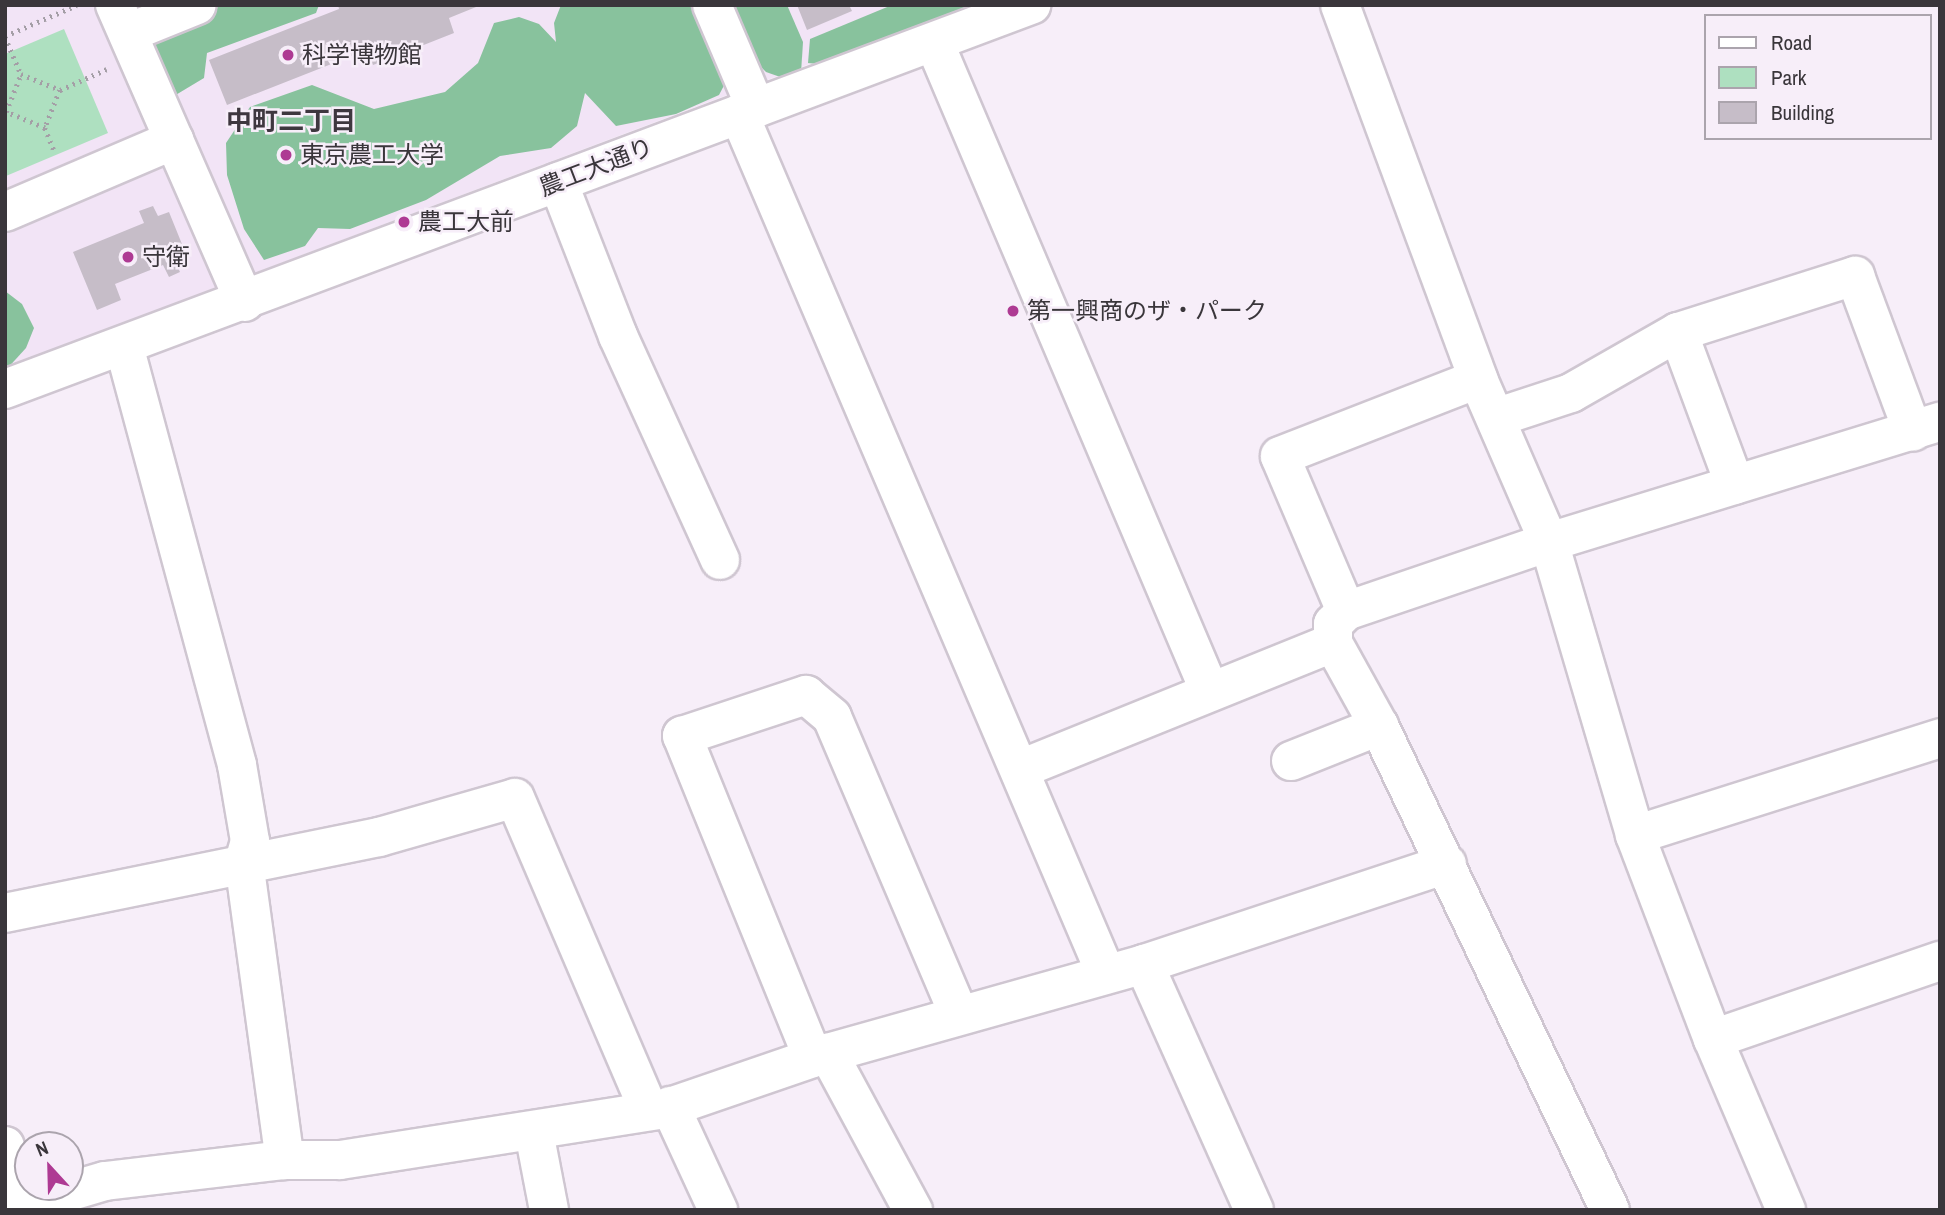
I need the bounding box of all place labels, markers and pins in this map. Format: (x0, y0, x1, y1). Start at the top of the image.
place label: 科学博物館 (302, 41, 422, 69)
marker: 科学博物館 (280, 47, 296, 63)
place label: 東京農工大学 (300, 141, 444, 169)
marker: 東京農工大学 (278, 147, 294, 163)
place label: 農工大前 (418, 208, 514, 236)
marker: 農工大前 (396, 214, 412, 230)
place label: 守衛 (142, 243, 190, 271)
marker: 守衛 (120, 249, 136, 265)
place label: 第一興商のザ・パーク (1027, 297, 1267, 325)
marker: 第一興商のザ・パーク (1005, 303, 1021, 319)

